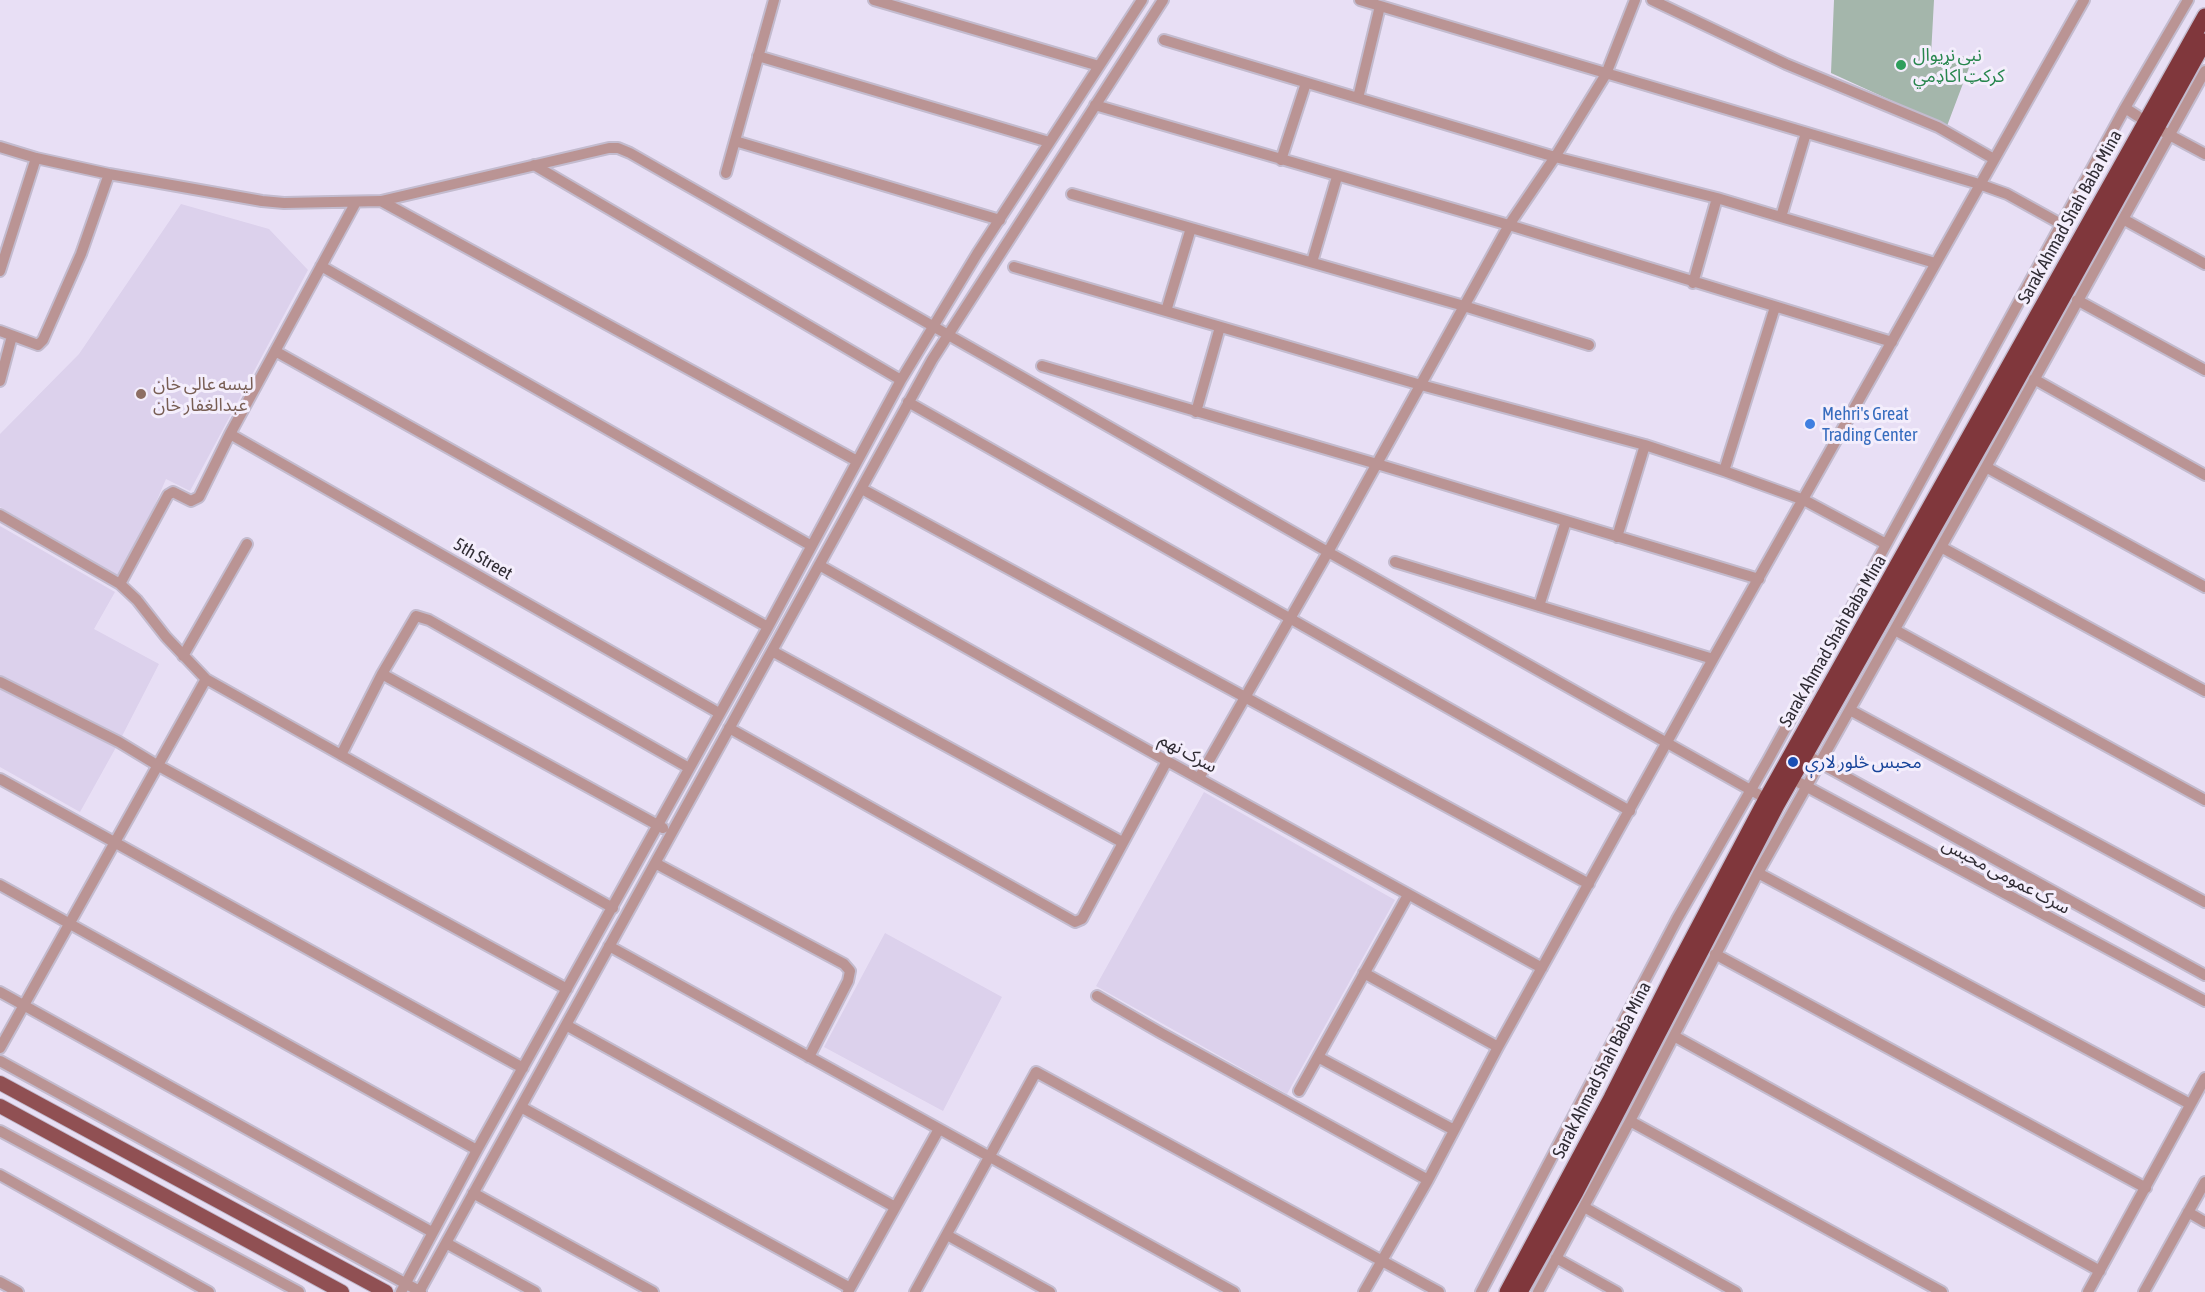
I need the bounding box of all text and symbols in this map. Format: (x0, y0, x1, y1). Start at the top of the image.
place label: نبی نړیوال کرکټ اکاډمي (1913, 44, 2005, 86)
marker: نبی نړیوال کرکټ اکاډمي (1894, 58, 1908, 72)
street label: Sarak Ahmad Shah Baba Mina (2013, 127, 2127, 307)
place label: لیسه عالی خان عبدالغفار خان (153, 373, 254, 416)
marker: لیسه عالی خان عبدالغفار خان (134, 387, 148, 401)
place label: Mehri's Great Trading Center (1822, 403, 1917, 446)
marker: Mehri's Great Trading Center (1803, 417, 1817, 431)
street label: 5th Street (450, 534, 516, 584)
street label: Sarak Ahmad Shah Baba Mina (1775, 551, 1891, 731)
street label: سرک نهم (1155, 728, 1221, 778)
place label: محبس څلور لارې (1805, 751, 1922, 773)
marker: محبس څلور لارې (1786, 755, 1800, 769)
street label: سرک عمومی محبس (1938, 833, 2074, 919)
street label: Sarak Ahmad Shah Baba Mina (1548, 978, 1656, 1162)

